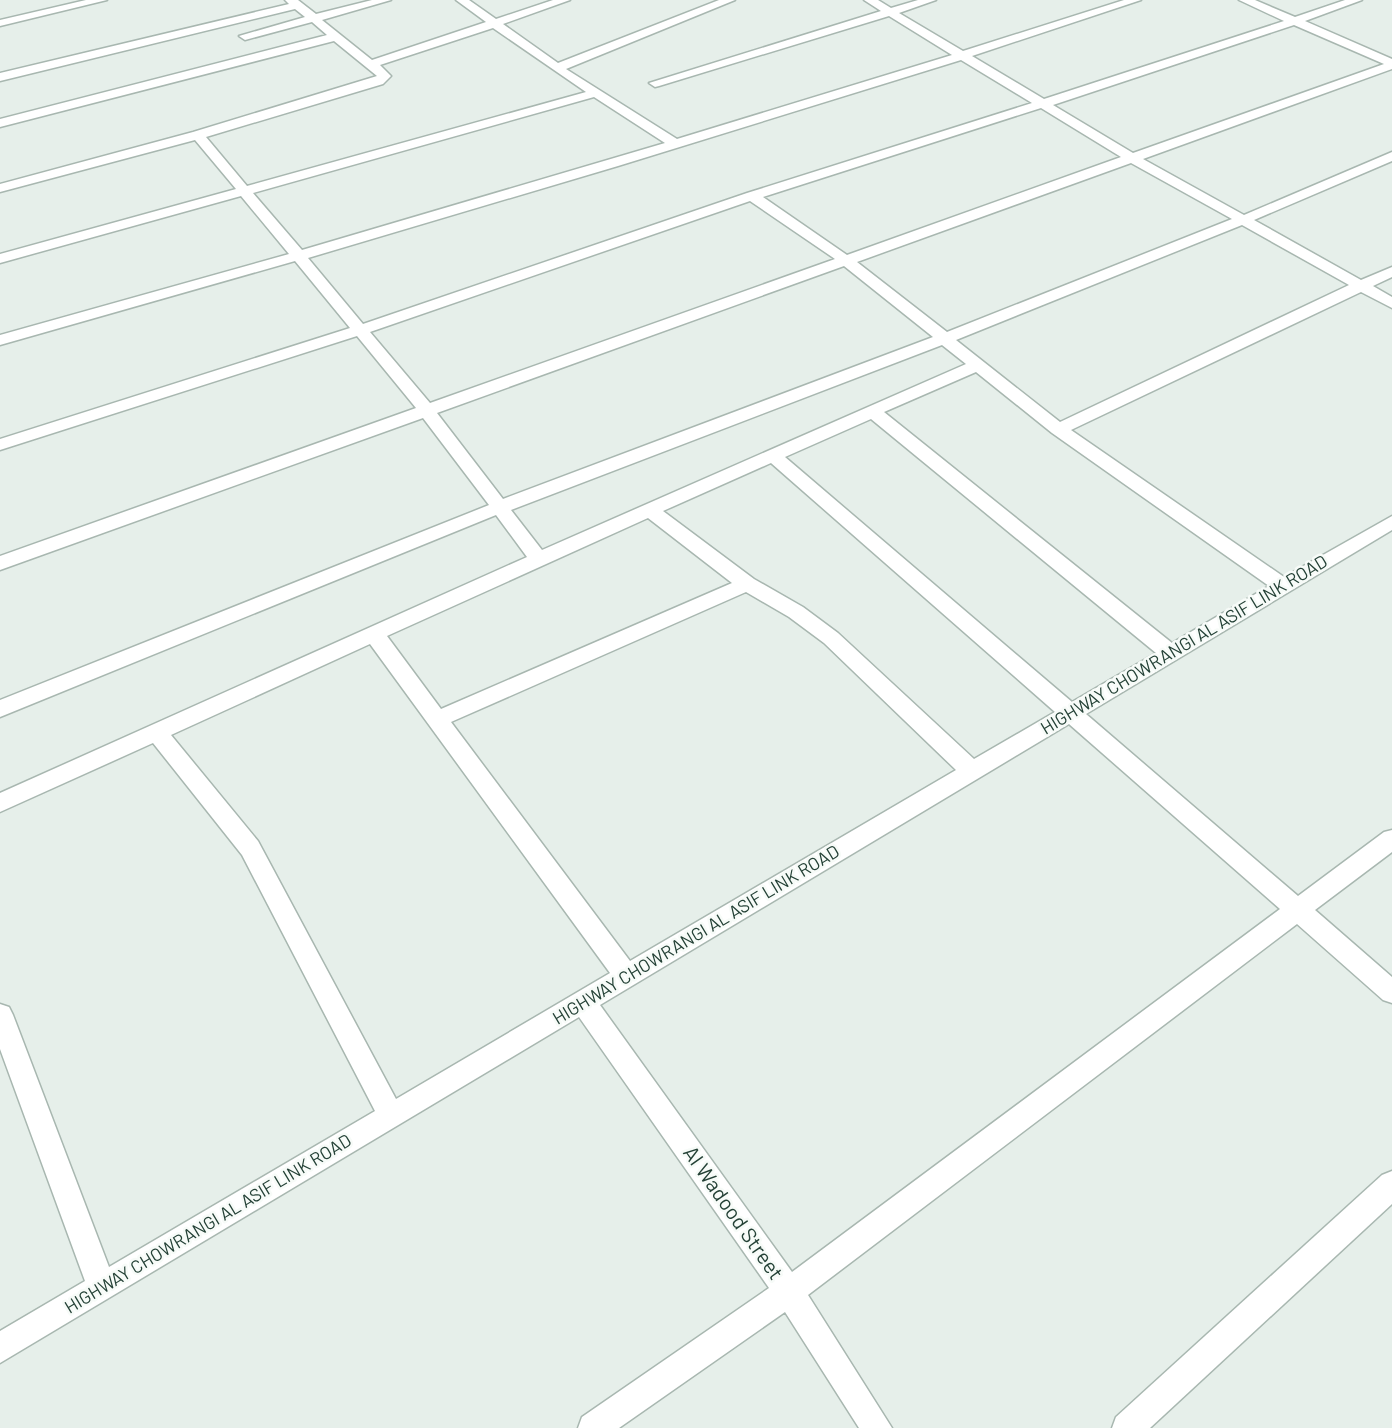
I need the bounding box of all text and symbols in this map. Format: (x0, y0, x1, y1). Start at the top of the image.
street label: HIGHWAY CHOWRANGI AL ASIF LINK ROAD (1036, 550, 1331, 739)
street label: HIGHWAY CHOWRANGI AL ASIF LINK ROAD (548, 840, 843, 1029)
street label: HIGHWAY CHOWRANGI AL ASIF LINK ROAD (60, 1129, 355, 1318)
street label: Al Wadood Street (679, 1141, 790, 1284)

